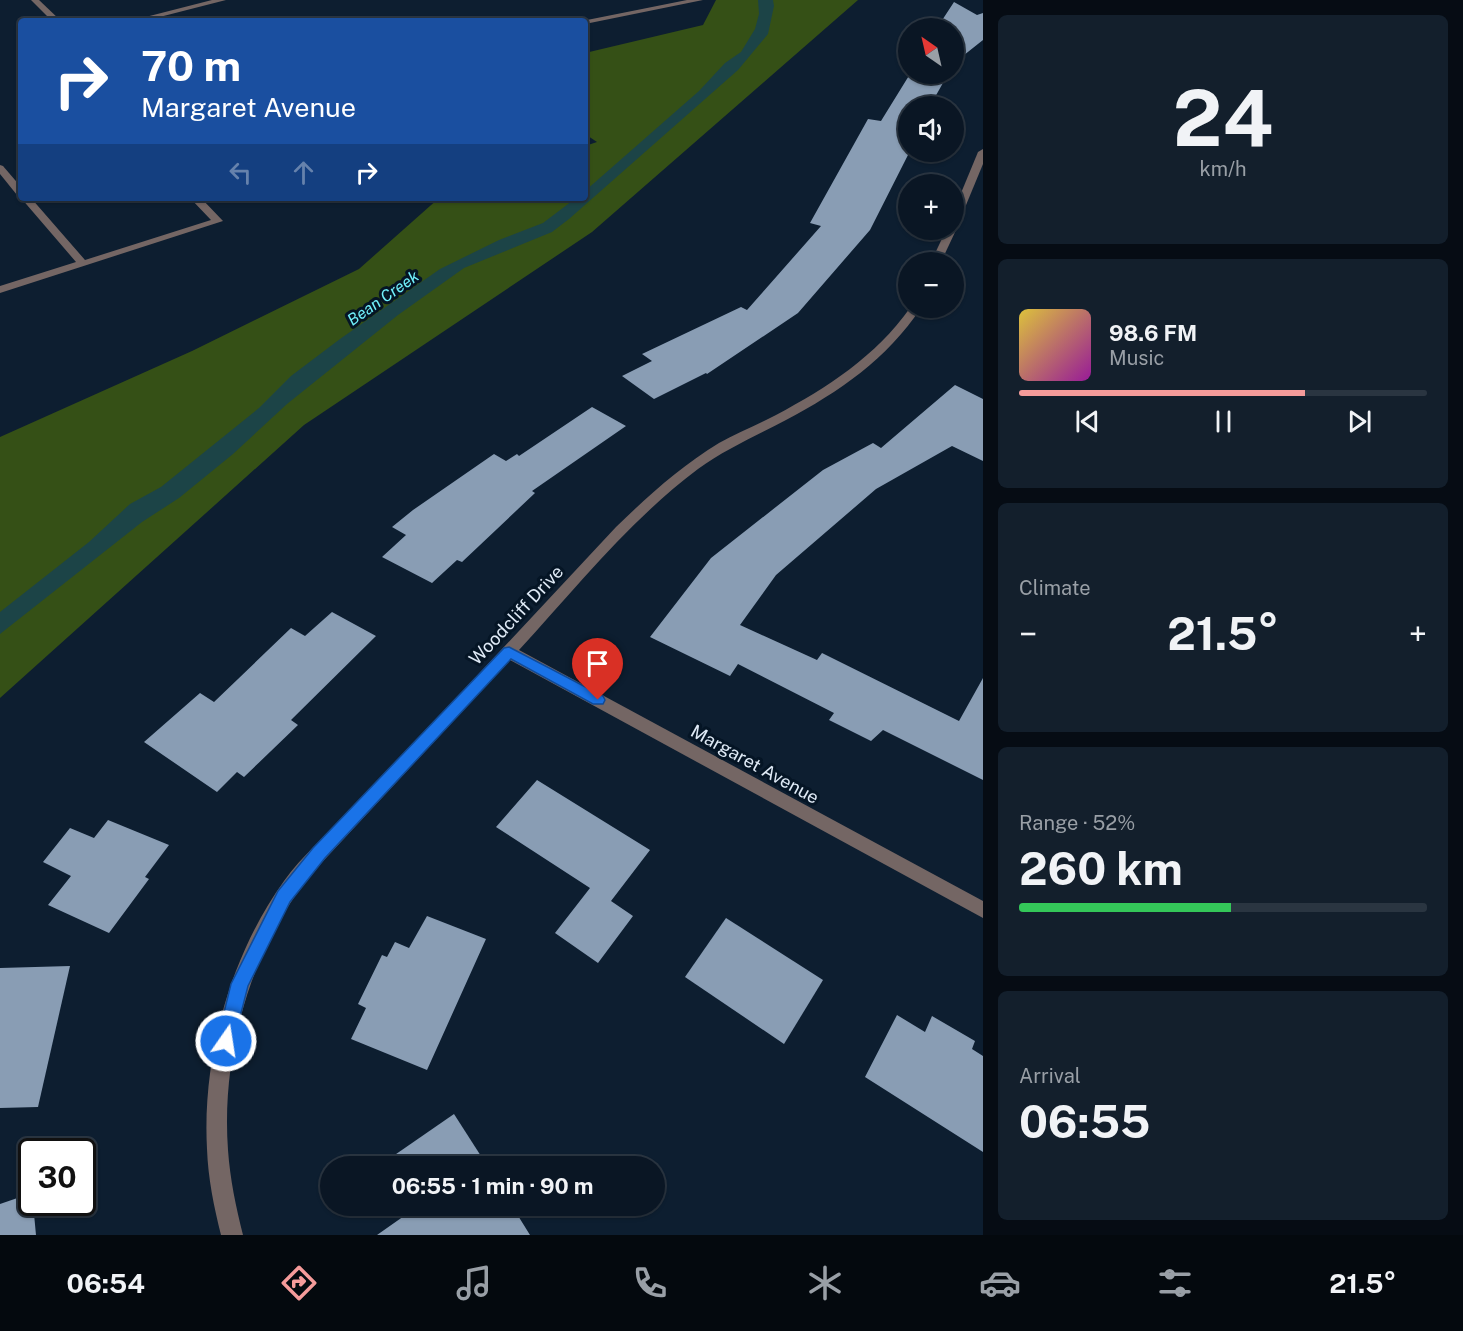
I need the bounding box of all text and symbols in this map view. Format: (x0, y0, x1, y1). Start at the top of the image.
north arrow (898, 18, 964, 84)
map controls (898, 18, 964, 318)
text: 70 m (141, 41, 241, 90)
icon: right (42, 42, 120, 120)
text: 24 (1173, 72, 1273, 164)
text: Margaret Avenue (141, 91, 356, 123)
button: sound (898, 96, 964, 162)
icon: left (224, 156, 257, 189)
icon: ahead (287, 156, 320, 189)
icon: right (350, 156, 383, 189)
text: km/h (1199, 157, 1247, 181)
button: + (898, 174, 964, 240)
button: − (898, 252, 964, 318)
water label: Bean Creek (344, 266, 423, 330)
text: 98.6 FM (1109, 320, 1197, 346)
text: Music (1109, 346, 1164, 370)
icon: previous (1071, 405, 1104, 438)
icon: pause (1207, 405, 1240, 438)
icon: next (1343, 405, 1376, 438)
street label: Woodcliff Drive (465, 561, 567, 669)
text: Climate (1019, 576, 1091, 600)
text: 21.5° (1167, 607, 1279, 660)
text: − (1019, 615, 1037, 653)
text: + (1409, 615, 1427, 653)
pin (572, 638, 623, 700)
icon: arrive (581, 647, 614, 680)
street label: Margaret Avenue (687, 720, 823, 808)
text: Range · 52% (1019, 811, 1135, 835)
text: 260 km (1019, 842, 1183, 895)
position arrow (194, 1009, 258, 1073)
text: Arrival (1019, 1064, 1081, 1088)
text: 06:55 (1019, 1095, 1150, 1148)
speed limit sign: 30 (18, 1138, 96, 1216)
text: 06:55 · 1 min · 90 m (392, 1173, 593, 1199)
icon: directions (278, 1262, 320, 1304)
icon: music (453, 1262, 495, 1304)
icon: phone (629, 1262, 671, 1304)
icon: climate (804, 1262, 846, 1304)
icon: car (979, 1262, 1021, 1304)
icon: filters (1154, 1262, 1196, 1304)
text: 06:54 (67, 1267, 145, 1299)
text: 21.5° (1329, 1267, 1396, 1299)

